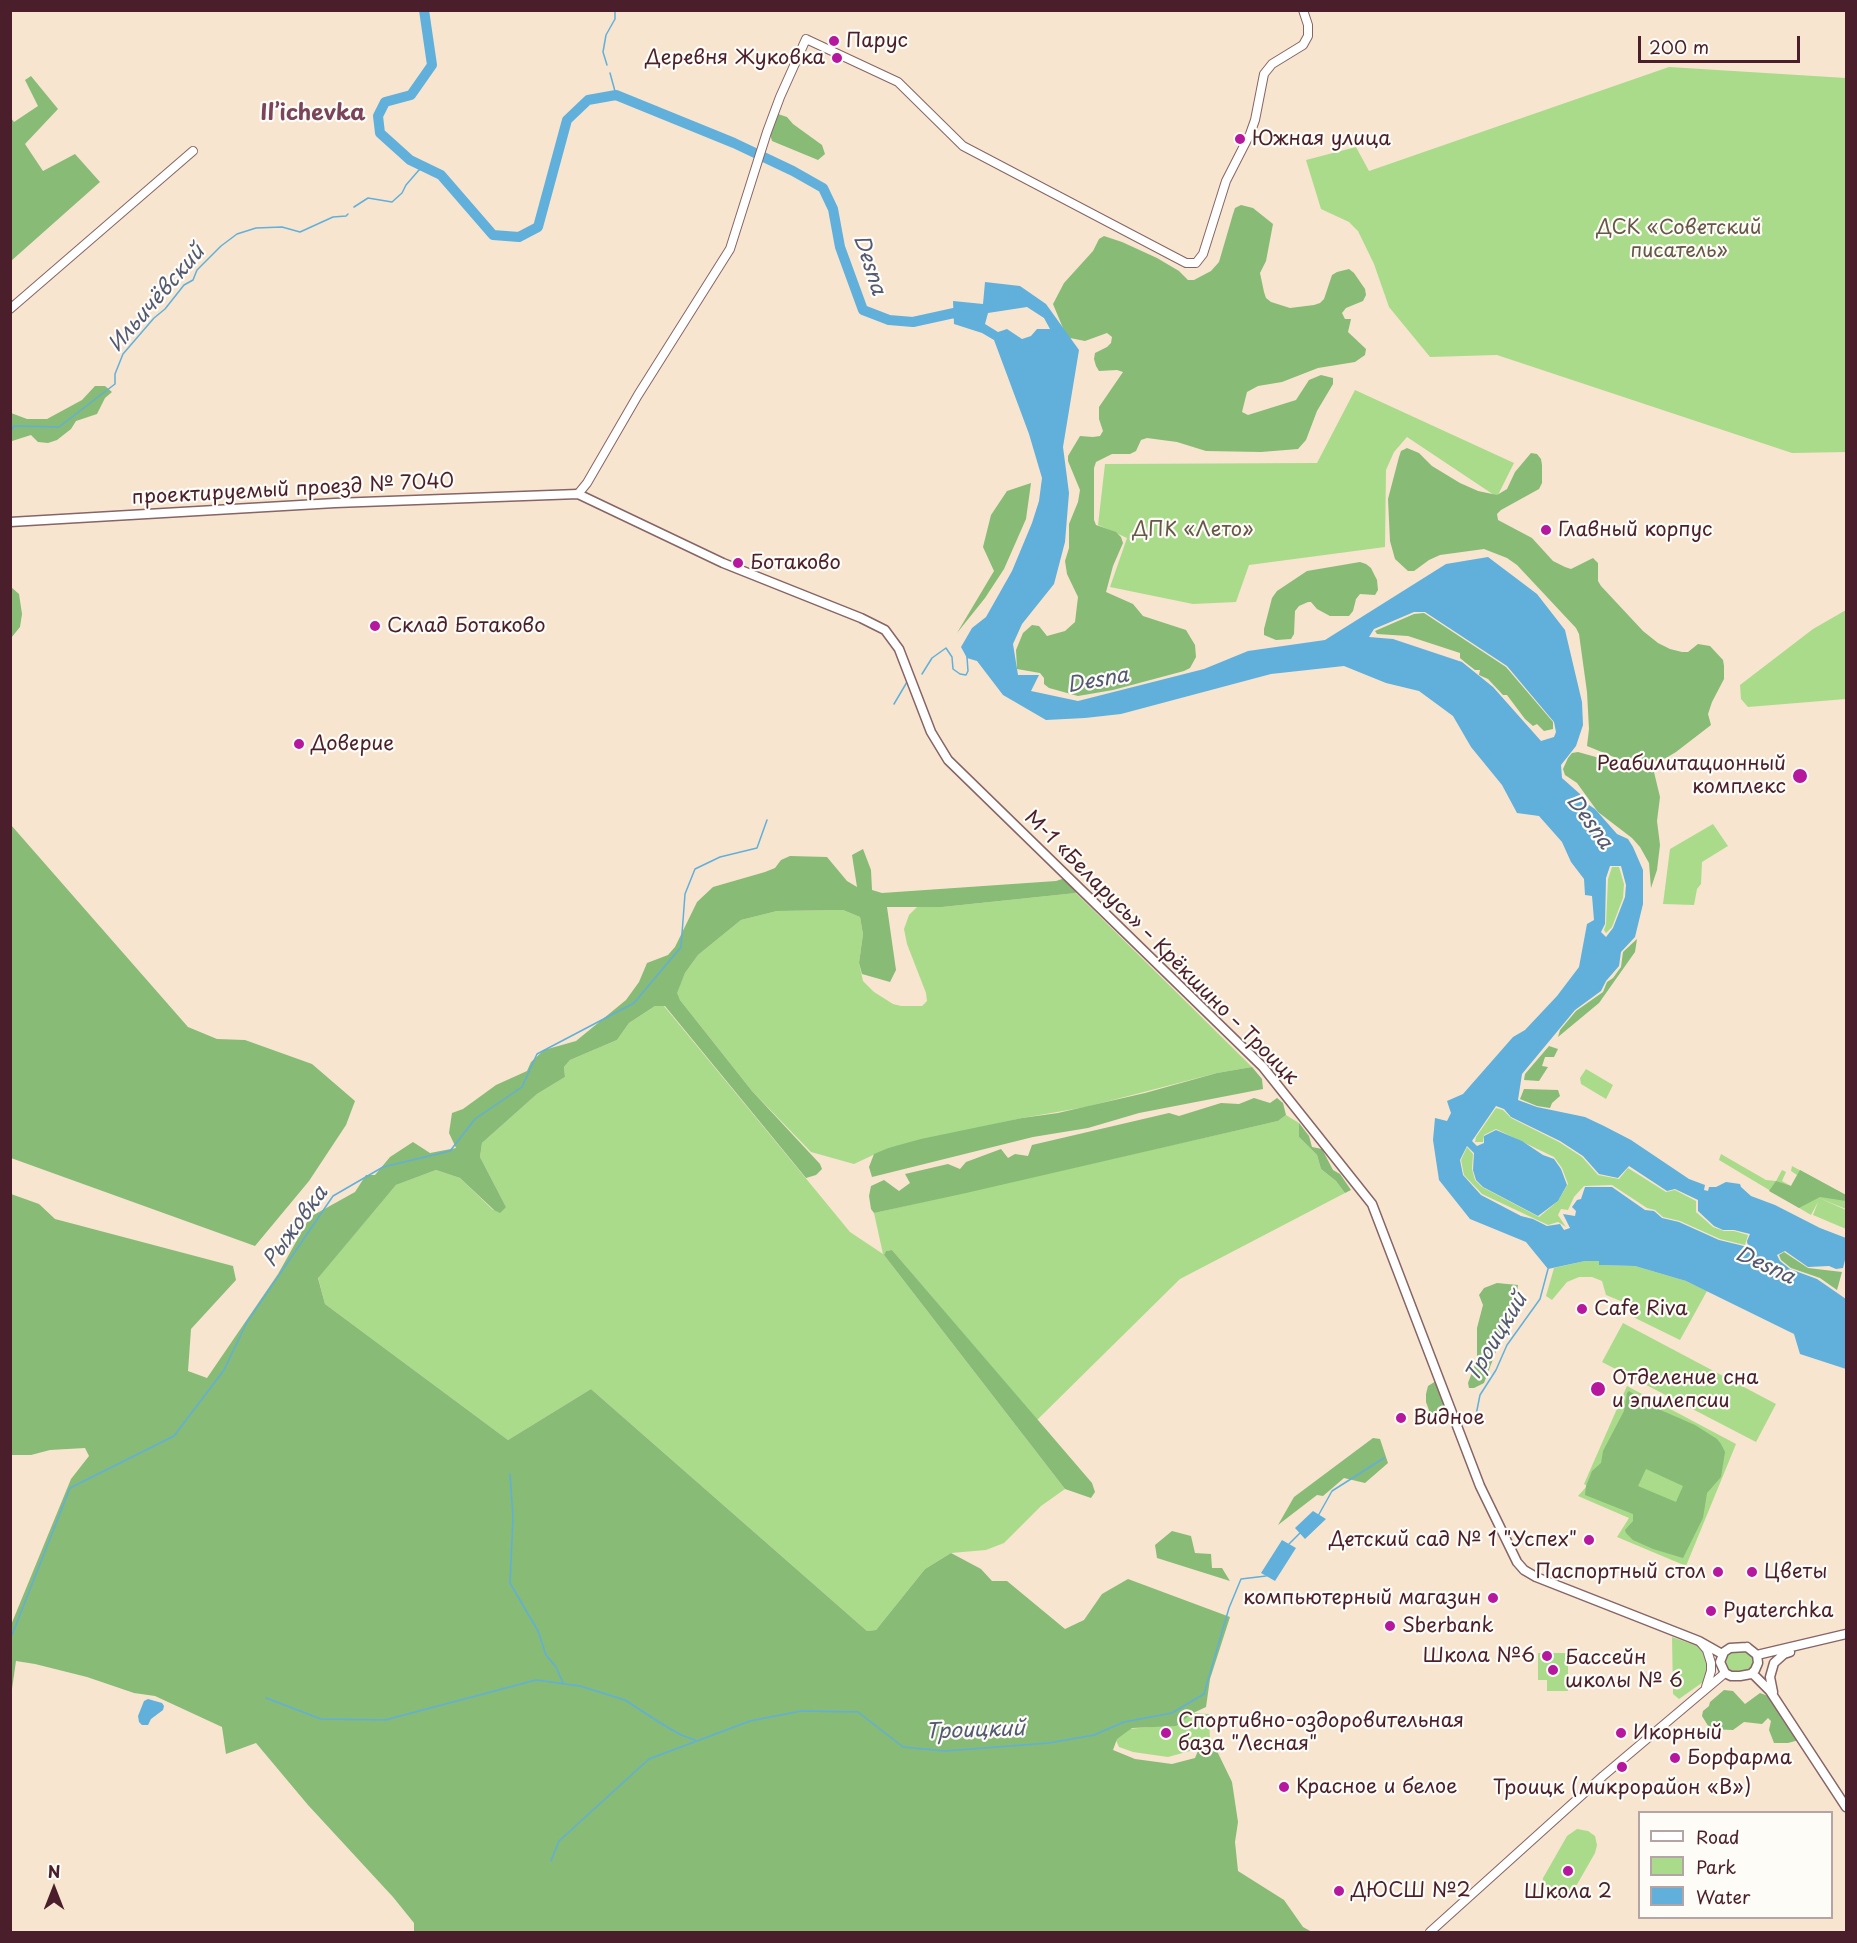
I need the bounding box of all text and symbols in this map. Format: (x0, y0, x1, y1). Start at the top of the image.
scale bar (1641, 24, 1803, 62)
place label: Парус (846, 29, 908, 53)
text: 200 m (1649, 33, 1709, 60)
marker: Парус (827, 34, 841, 48)
place label: Деревня Жуковка (645, 46, 825, 70)
marker: Деревня Жуковка (830, 51, 844, 65)
district label: Il’ichevka (260, 101, 366, 127)
place label: Южная улица (1252, 127, 1391, 151)
marker: Южная улица (1233, 132, 1247, 146)
park label: ДСК «Советский писатель» (1596, 216, 1762, 263)
water label: Desna (847, 232, 891, 298)
water label: Ильичёвский (104, 240, 210, 358)
street label: проектируемый проезд № 7040 (131, 470, 455, 510)
park label: ДПК «Лето» (1133, 518, 1253, 542)
place label: Главный корпус (1558, 518, 1713, 542)
marker: Главный корпус (1539, 523, 1553, 537)
place label: Ботаково (750, 551, 841, 575)
marker: Ботаково (731, 556, 745, 570)
place label: Склад Ботаково (387, 614, 545, 638)
marker: Склад Ботаково (368, 619, 382, 633)
water label: Desna (1065, 663, 1131, 699)
place label: Доверие (311, 732, 394, 756)
marker: Доверие (292, 737, 306, 751)
place label: Реабилитационный комплекс (1597, 752, 1786, 799)
marker: Реабилитационный комплекс (1791, 767, 1809, 785)
water label: Desna (1561, 790, 1617, 854)
street label: М-1 «Беларусь» – Крёкшино – Троицк (1019, 806, 1303, 1090)
water label: Рыжовка (258, 1182, 334, 1272)
water label: Desna (1732, 1242, 1798, 1290)
water label: Троицкий (1461, 1289, 1533, 1387)
place label: Cafe Riva (1594, 1297, 1688, 1321)
marker: Cafe Riva (1575, 1302, 1589, 1316)
place label: Отделение сна и эпилепсии (1612, 1366, 1758, 1413)
marker: Отделение сна и эпилепсии (1589, 1380, 1607, 1398)
place label: Видное (1413, 1406, 1485, 1430)
marker: Видное (1394, 1411, 1408, 1425)
place label: Детский сад № 1 "Успех" (1329, 1528, 1577, 1552)
marker: Детский сад № 1 "Успех" (1582, 1533, 1596, 1547)
place label: Паспортный стол (1536, 1560, 1706, 1584)
place label: Цветы (1764, 1560, 1827, 1584)
marker: Паспортный стол (1711, 1565, 1725, 1579)
marker: Цветы (1745, 1565, 1759, 1579)
place label: компьютерный магазин (1243, 1586, 1481, 1610)
marker: компьютерный магазин (1486, 1591, 1500, 1605)
place label: Pyaterchka (1723, 1599, 1833, 1623)
marker: Pyaterchka (1704, 1604, 1718, 1618)
place label: Sberbank (1402, 1614, 1494, 1638)
marker: Sberbank (1383, 1619, 1397, 1633)
place label: Школа №6 (1423, 1644, 1535, 1668)
place label: Бассейн школы № 6 (1565, 1646, 1683, 1693)
marker: Школа №6 (1540, 1649, 1554, 1663)
marker: Бассейн школы № 6 (1546, 1663, 1560, 1677)
place label: Спортивно-оздоровительная база "Лесная" (1178, 1709, 1464, 1756)
water label: Троицкий (925, 1717, 1025, 1745)
place label: Икорный (1633, 1721, 1722, 1745)
marker: Спортивно-оздоровительная база "Лесная" (1159, 1726, 1173, 1740)
marker: Икорный (1614, 1726, 1628, 1740)
place label: Борфарма (1687, 1746, 1792, 1770)
marker: Борфарма (1668, 1751, 1682, 1765)
marker: Троицк (микрорайон «В») (1615, 1760, 1629, 1774)
place label: Красное и белое (1296, 1775, 1457, 1799)
place label: Троицк (микрорайон «В») (1493, 1776, 1751, 1800)
marker: Красное и белое (1277, 1780, 1291, 1794)
legend (1638, 1811, 1833, 1919)
text: Road (1696, 1823, 1740, 1850)
text: Park (1696, 1853, 1736, 1880)
north arrow (24, 1859, 84, 1919)
text: N (48, 1859, 60, 1883)
marker: Школа 2 (1561, 1864, 1575, 1878)
place label: ДЮСШ №2 (1351, 1879, 1471, 1903)
place label: Школа 2 (1524, 1880, 1612, 1904)
text: Water (1696, 1883, 1750, 1910)
marker: ДЮСШ №2 (1332, 1884, 1346, 1898)

